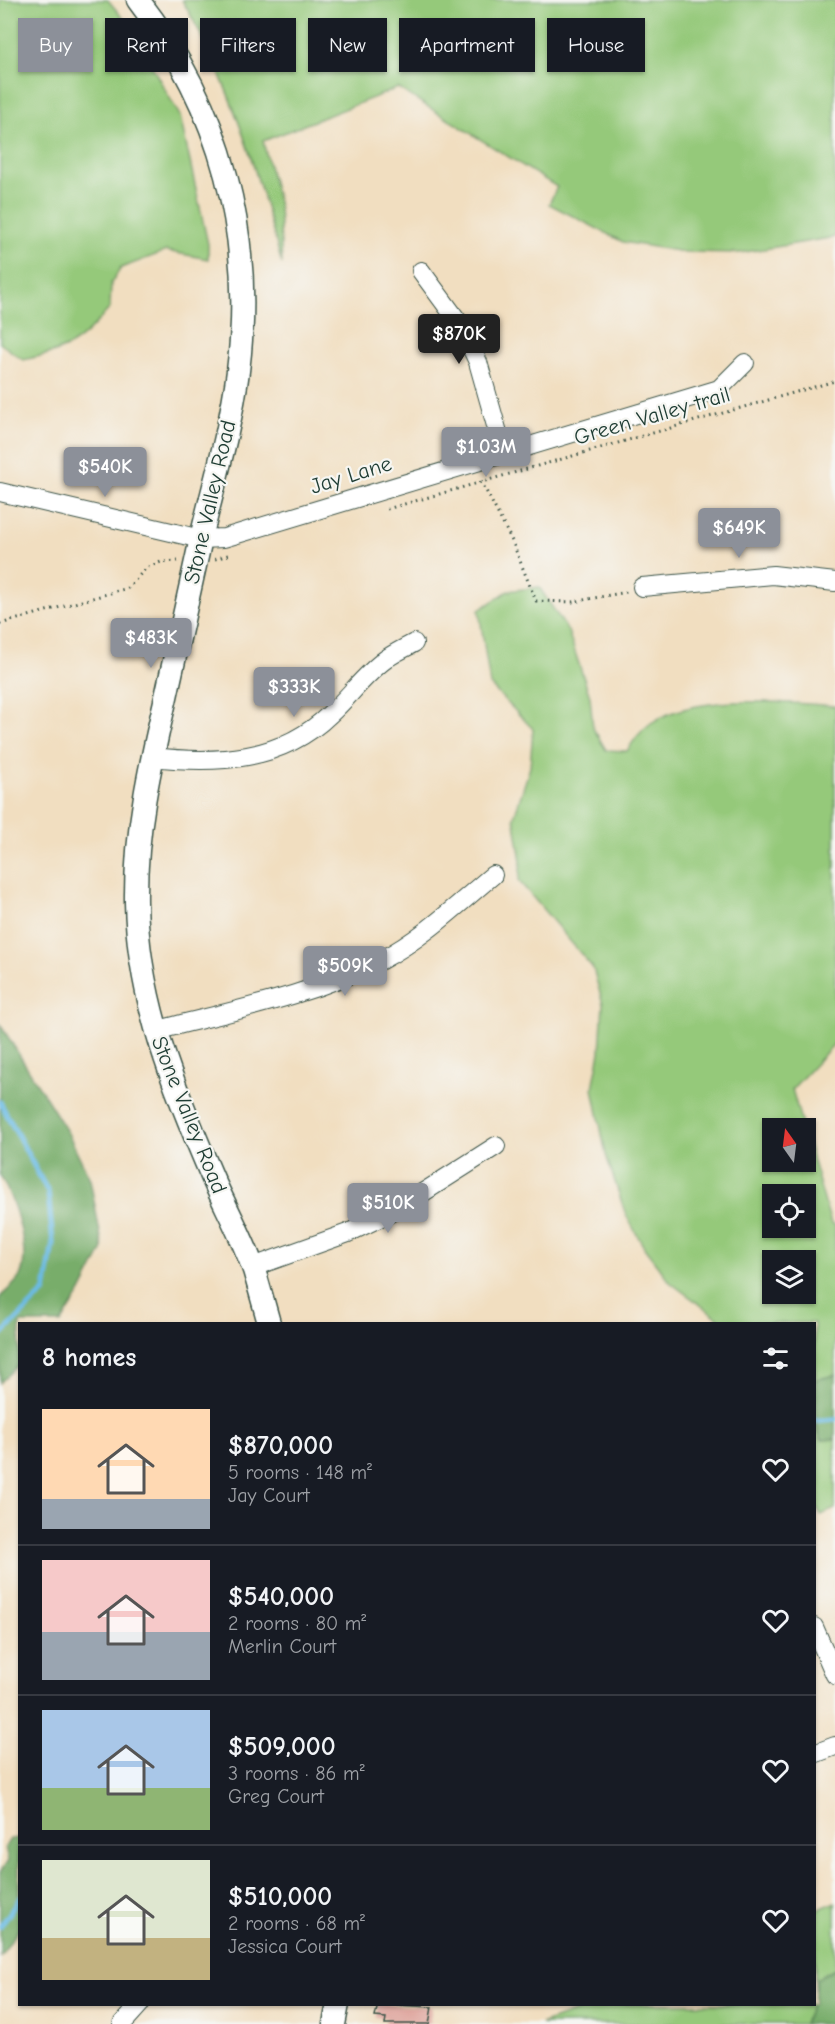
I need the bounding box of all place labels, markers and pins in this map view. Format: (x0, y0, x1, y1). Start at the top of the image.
pin: $870K (417, 314, 501, 365)
pin: $1.03M (437, 427, 535, 478)
pin: $540K (63, 447, 147, 498)
pin: $649K (697, 508, 781, 559)
pin: $483K (109, 618, 193, 669)
pin: $333K (252, 667, 336, 718)
pin: $509K (303, 946, 387, 997)
pin: $510K (346, 1183, 430, 1234)

